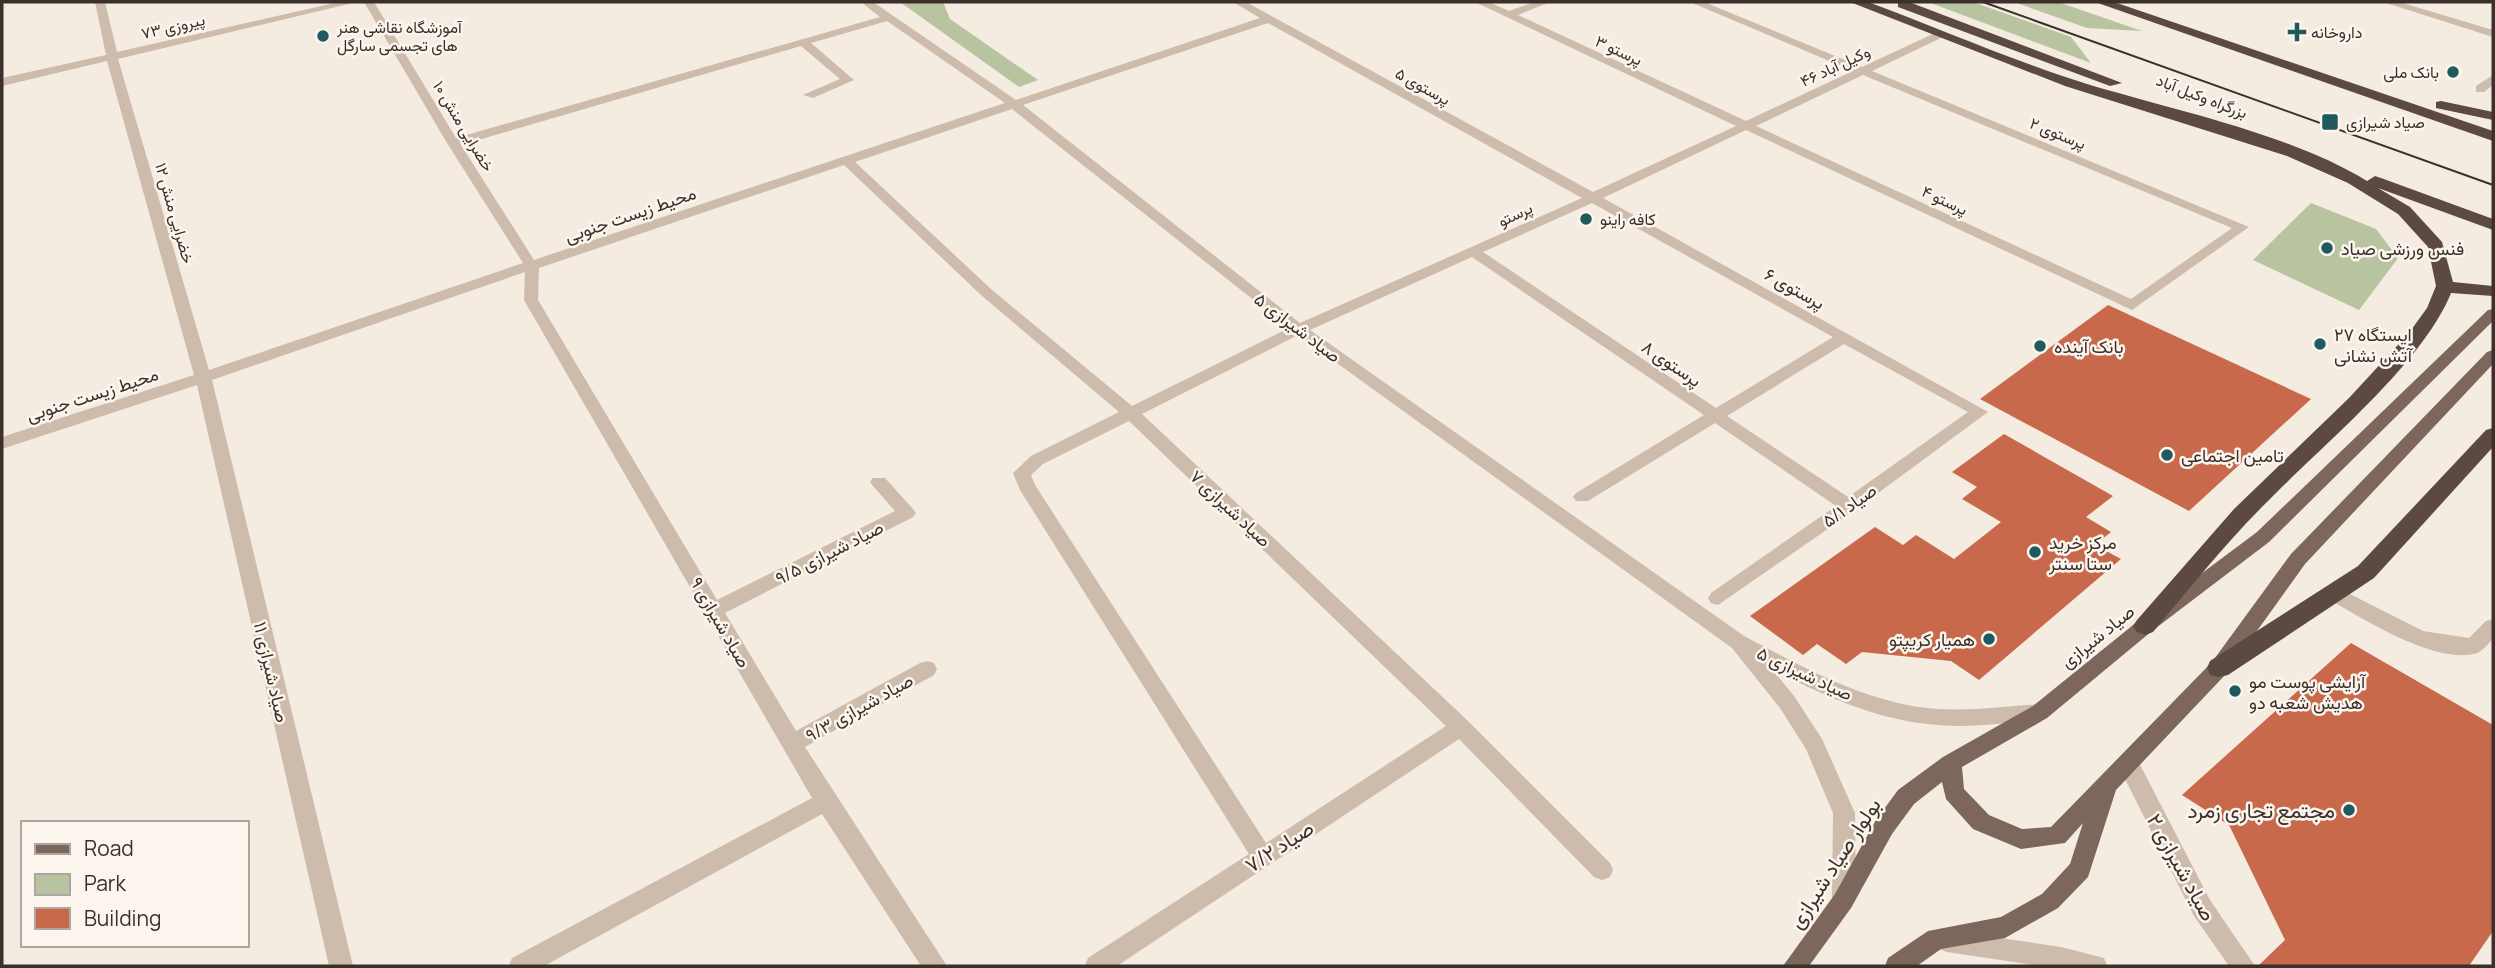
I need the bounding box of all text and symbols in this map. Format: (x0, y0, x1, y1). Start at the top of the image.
street label: پیروزی ۷۳ (139, 8, 207, 45)
place label: آموزشگاه نقاشی هنر های تجسمی سارگل (336, 16, 463, 56)
place label: داروخانه (2311, 21, 2362, 43)
marker: داروخانه (2289, 24, 2305, 40)
marker: آموزشگاه نقاشی هنر های تجسمی سارگل (315, 28, 331, 44)
street label: پرستو ۳ (1591, 30, 1646, 71)
street label: ۴۶ وکیل آباد (1796, 40, 1874, 92)
place label: بانک ملی (2383, 61, 2439, 83)
street label: پرستوی ۵ (1391, 62, 1455, 111)
marker: بانک ملی (2445, 64, 2461, 80)
street label: بزرگراه وکیل آباد (2153, 69, 2251, 123)
street label: خضرایی منش ۱۰ (428, 76, 500, 176)
place label: صیاد شیرازی (2346, 111, 2425, 133)
street label: پرستوی ۲ (2026, 112, 2089, 155)
marker: صیاد شیرازی (2320, 112, 2340, 132)
street label: خضرایی منش ۱۲ (150, 160, 200, 266)
street label: محیط زیست جنوبی (561, 180, 699, 248)
street label: پرستو ۴ (1918, 180, 1972, 221)
street label: پرستو (1494, 196, 1536, 232)
place label: کافه راینو (1600, 208, 1656, 230)
marker: کافه راینو (1578, 211, 1594, 227)
place label: فنس ورزشی صیاد (2341, 236, 2464, 260)
marker: فنس ورزشی صیاد (2319, 240, 2335, 256)
street label: پرستوی ۶ (1760, 262, 1829, 315)
street label: صیاد شیرازی ۵ (1250, 286, 1346, 368)
place label: ایستگاه ۲۷ آتش نشانی (2334, 322, 2414, 367)
street label: پرستوی ۸ (1637, 334, 1707, 393)
place label: بانک آینده (2054, 334, 2124, 358)
marker: ایستگاه ۲۷ آتش نشانی (2312, 336, 2328, 352)
marker: بانک آینده (2032, 338, 2048, 354)
street label: محیط زیست جنوبی (23, 361, 161, 427)
place label: تامین اجتماعی (2181, 443, 2284, 467)
marker: تامین اجتماعی (2159, 447, 2175, 463)
street label: صیاد شیرازی ۷ (1185, 464, 1277, 552)
street label: صیاد ۵/۱ (1817, 478, 1881, 532)
street label: صیاد شیرازی ۹/۵ (771, 514, 887, 590)
place label: مرکز خرید ستا سنتر (2048, 530, 2117, 575)
marker: مرکز خرید ستا سنتر (2027, 544, 2043, 560)
street label: صیاد شیرازی ۹ (685, 572, 757, 672)
street label: صیاد شیرازی (2055, 599, 2139, 673)
street label: صیاد شیرازی ۱۱ (249, 619, 295, 725)
place label: همیار کریپتو (1889, 627, 1975, 652)
marker: همیار کریپتو (1981, 631, 1997, 647)
street label: صیاد شیرازی ۵ (1753, 640, 1857, 706)
street label: صیاد شیرازی ۹/۳ (801, 667, 917, 747)
place label: آرایشی پوست مو هدیش شعبه دو (2249, 669, 2367, 714)
marker: آرایشی پوست مو هدیش شعبه دو (2227, 683, 2243, 699)
street label: بولوار صیاد شیرازی (1781, 792, 1887, 934)
place label: مجتمع تجاری زمرد (2187, 796, 2335, 825)
marker: مجتمع تجاری زمرد (2341, 802, 2357, 818)
street label: صیاد شیرازی ۲ (2141, 808, 2223, 926)
street label: صیاد ۷/۲ (1239, 813, 1319, 879)
legend (21, 821, 248, 947)
text: Road (84, 834, 134, 862)
text: Park (84, 869, 126, 897)
text: Building (84, 904, 161, 932)

